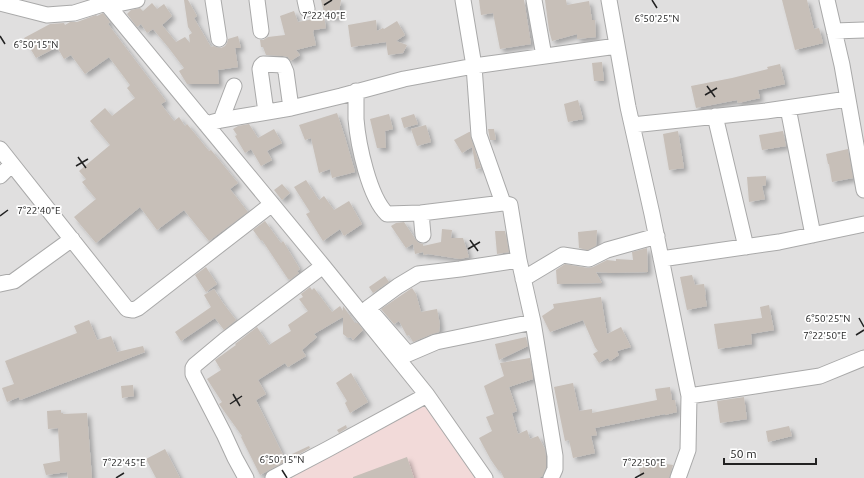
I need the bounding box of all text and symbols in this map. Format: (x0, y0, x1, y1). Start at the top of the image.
text: 7°22'40"E (302, 10, 346, 21)
text: 6°50'25"N (635, 13, 679, 24)
text: 6°50'15"N (14, 39, 58, 50)
text: 7°22'40"E (17, 205, 61, 216)
text: 6°50'25"N (806, 313, 850, 324)
text: 7°22'50"E (803, 330, 847, 341)
scale bar (724, 440, 816, 466)
text: 50 m (730, 447, 757, 460)
text: 6°50'15"N (260, 454, 304, 465)
text: 7°22'45"E (102, 457, 146, 468)
text: 7°22'50"E (622, 457, 666, 468)

